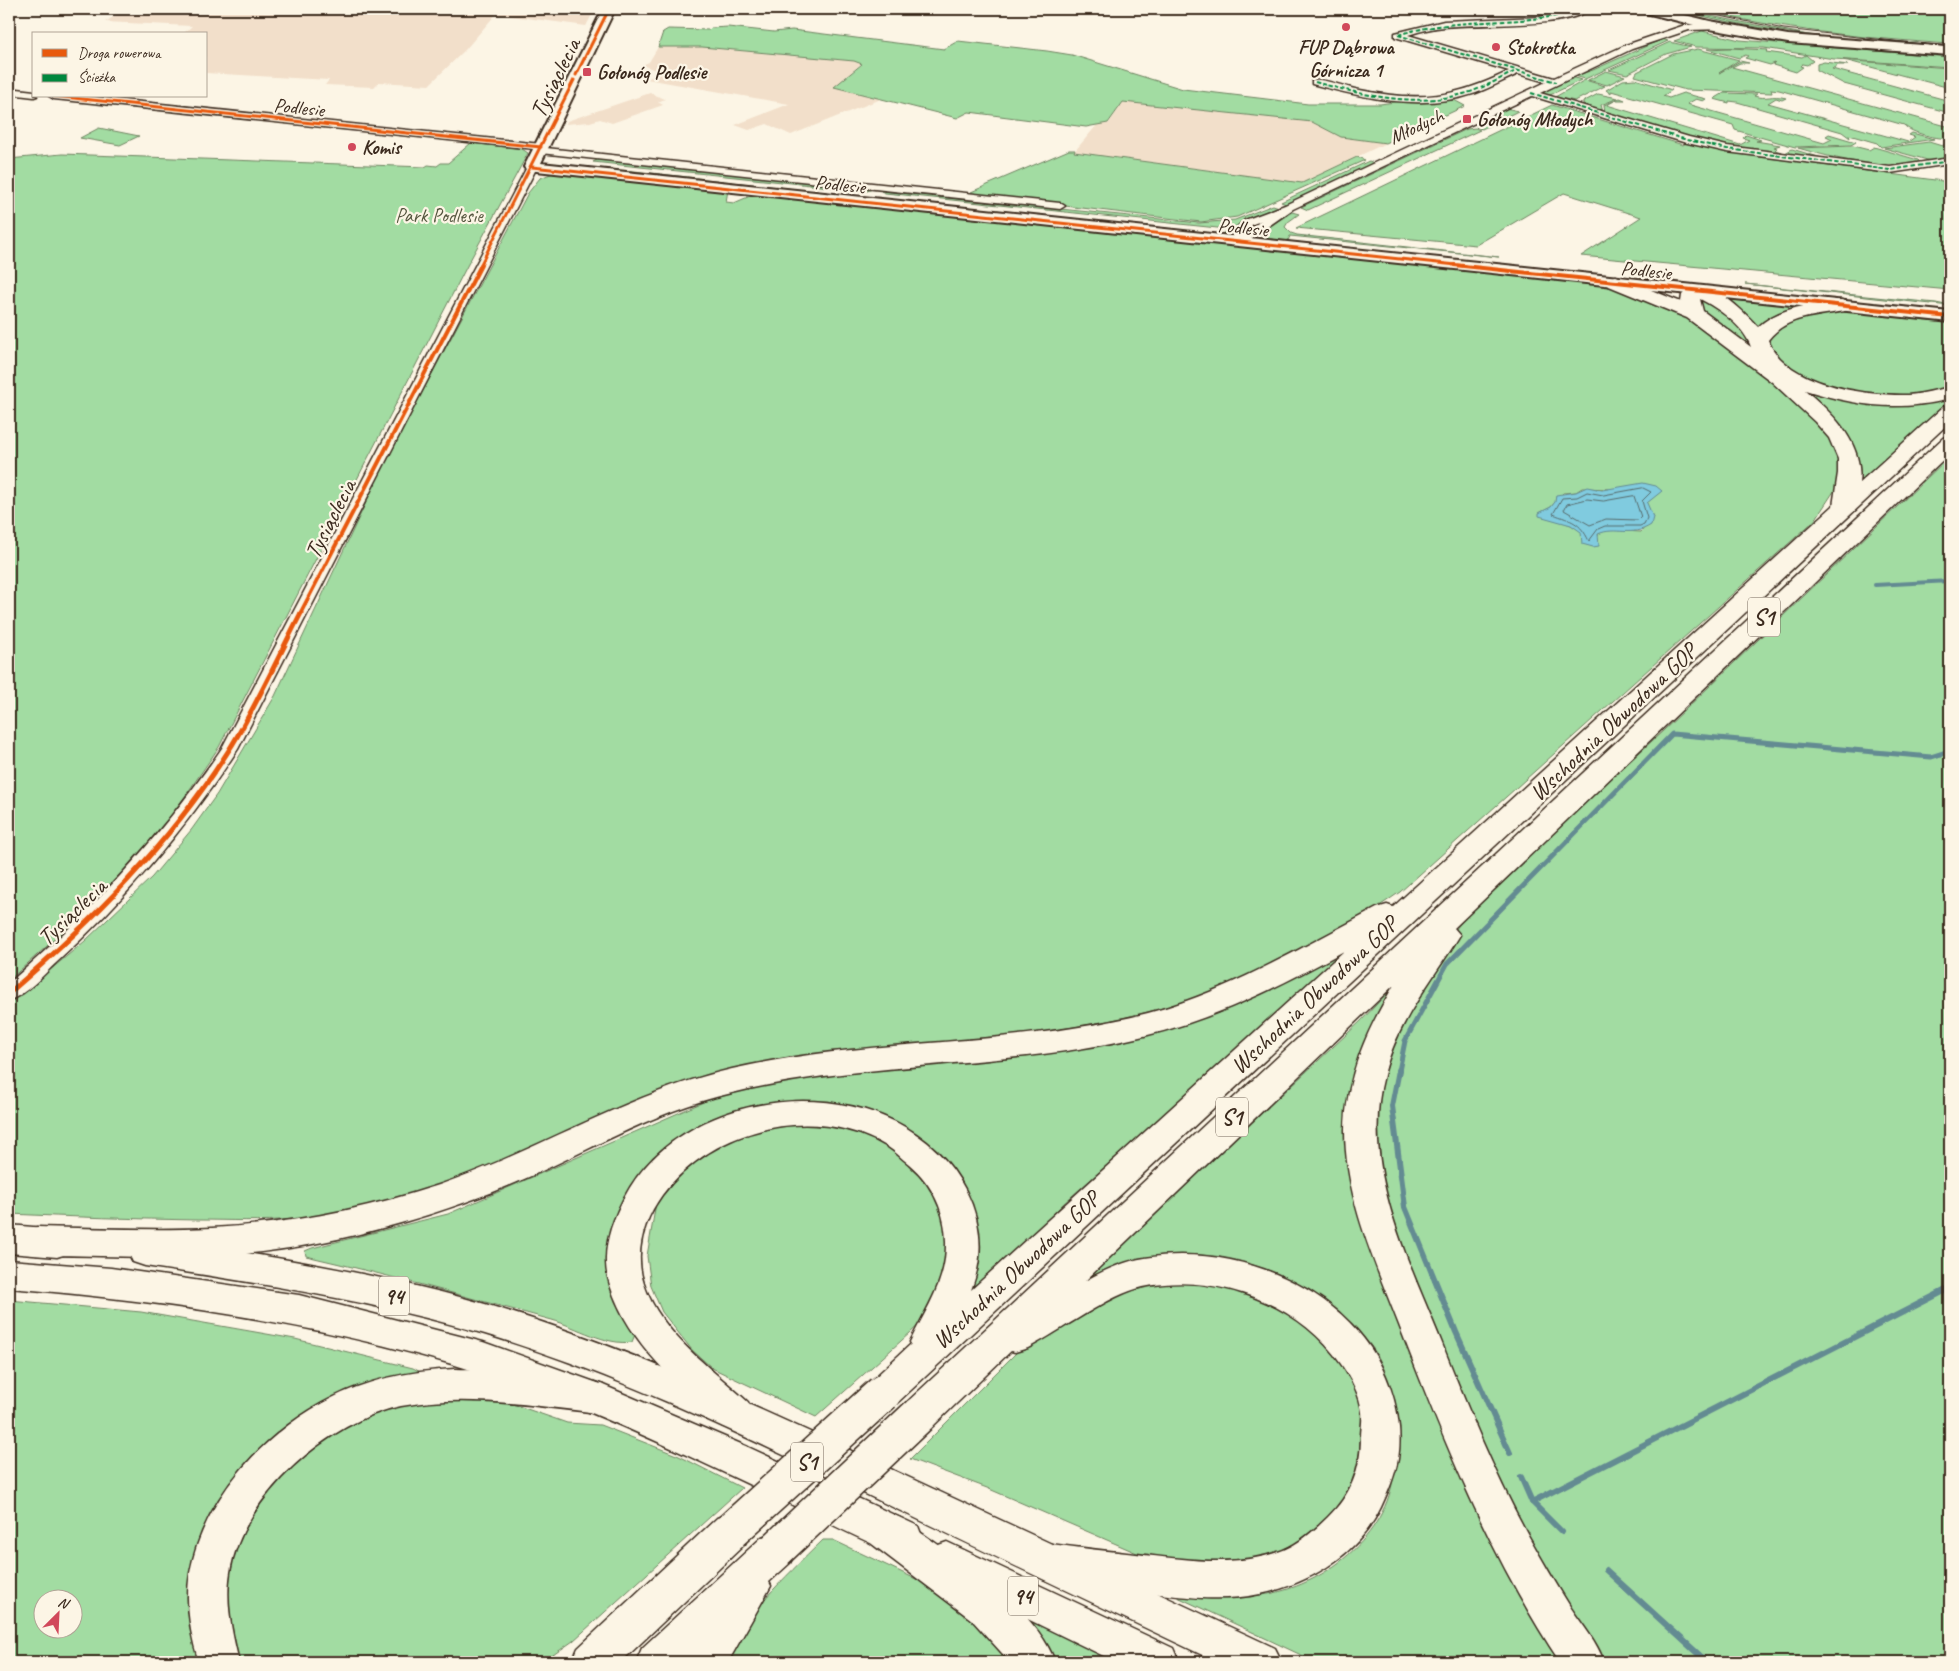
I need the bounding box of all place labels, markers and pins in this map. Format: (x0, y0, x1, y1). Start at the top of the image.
marker: FUP Dąbrowa Górnicza 1 (1340, 21, 1352, 33)
place label: FUP Dąbrowa Górnicza 1 (1298, 35, 1396, 83)
place label: Stokrotka (1506, 35, 1576, 60)
marker: Stokrotka (1490, 41, 1502, 53)
place label: Gołonóg Podlesie (597, 60, 708, 85)
marker: Gołonóg Podlesie (581, 66, 593, 78)
place label: Gołonóg Młodych (1477, 107, 1594, 133)
marker: Gołonóg Młodych (1461, 113, 1473, 125)
place label: Komis (362, 135, 403, 160)
marker: Komis (346, 141, 358, 153)

